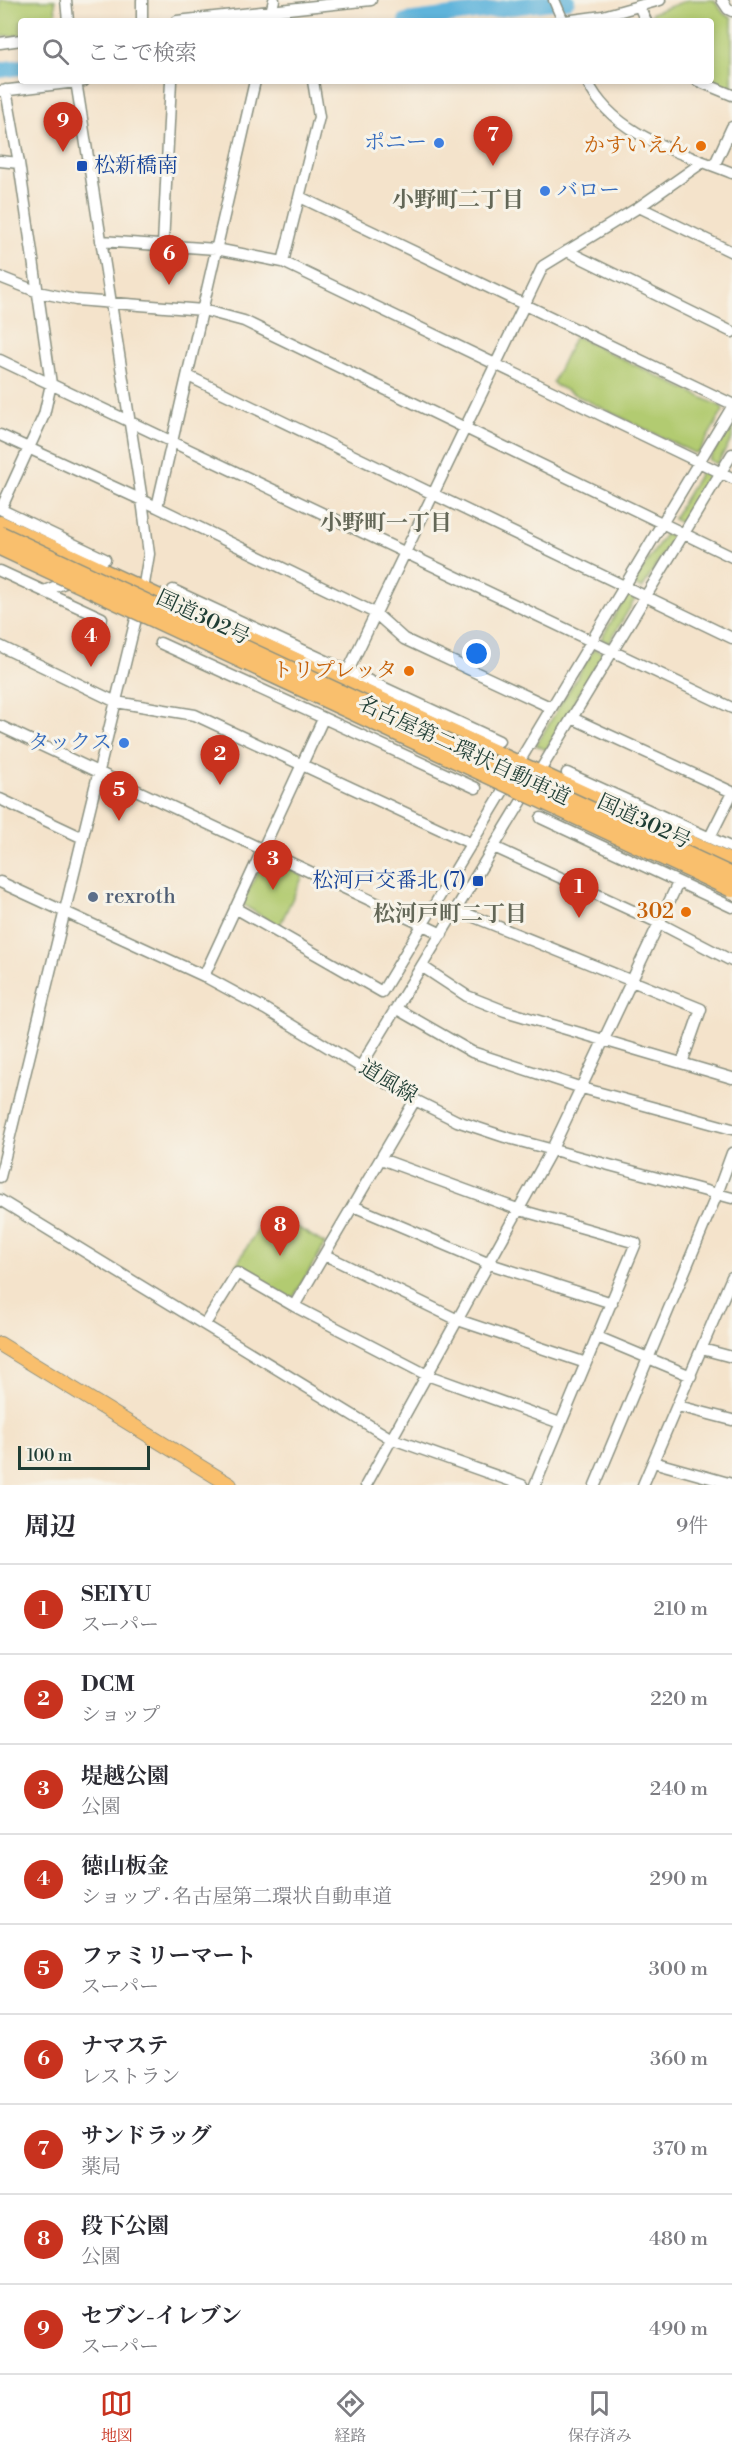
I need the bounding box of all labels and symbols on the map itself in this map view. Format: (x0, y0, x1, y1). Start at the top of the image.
pin: 9 (44, 102, 82, 152)
pin: 7 (474, 116, 512, 166)
place label: ポニー (364, 130, 427, 156)
place label: かすいえん (584, 133, 689, 159)
marker: ポニー (432, 136, 446, 150)
marker: かすいえん (694, 139, 708, 153)
place label: 松新橋南 (94, 153, 178, 179)
marker: 松新橋南 (75, 159, 89, 173)
place label: バロー (557, 178, 620, 204)
marker: バロー (538, 184, 552, 198)
district label: 小野町二丁目 (392, 187, 524, 214)
pin: 6 (150, 236, 188, 285)
district label: 小野町一丁目 (320, 510, 452, 537)
street label: 国道302号 (152, 585, 254, 651)
pin: 4 (72, 618, 110, 667)
your location (462, 639, 491, 668)
place label: トリプレッタ (272, 658, 397, 684)
marker: トリプレッタ (402, 664, 416, 678)
street label: 名古屋第二環状自動車道 (354, 690, 574, 812)
place label: タックス (28, 730, 112, 756)
marker: タックス (117, 736, 131, 750)
pin: 2 (200, 736, 240, 785)
pin: 5 (100, 772, 138, 821)
street label: 国道302号 (593, 789, 695, 855)
pin: 3 (254, 840, 292, 890)
place label: 松河戸交番北 (7) (312, 868, 466, 894)
pin: 1 (560, 868, 598, 918)
marker: 松河戸交番北 (7) (471, 874, 485, 888)
place label: rexroth (105, 884, 176, 910)
marker: rexroth (86, 890, 100, 904)
place label: 302 (637, 899, 674, 925)
district label: 松河戸町二丁目 (373, 901, 527, 928)
marker: 302 (679, 905, 693, 919)
street label: 道風線 (354, 1055, 422, 1109)
pin: 8 (260, 1206, 300, 1256)
scale bar (18, 1443, 150, 1470)

